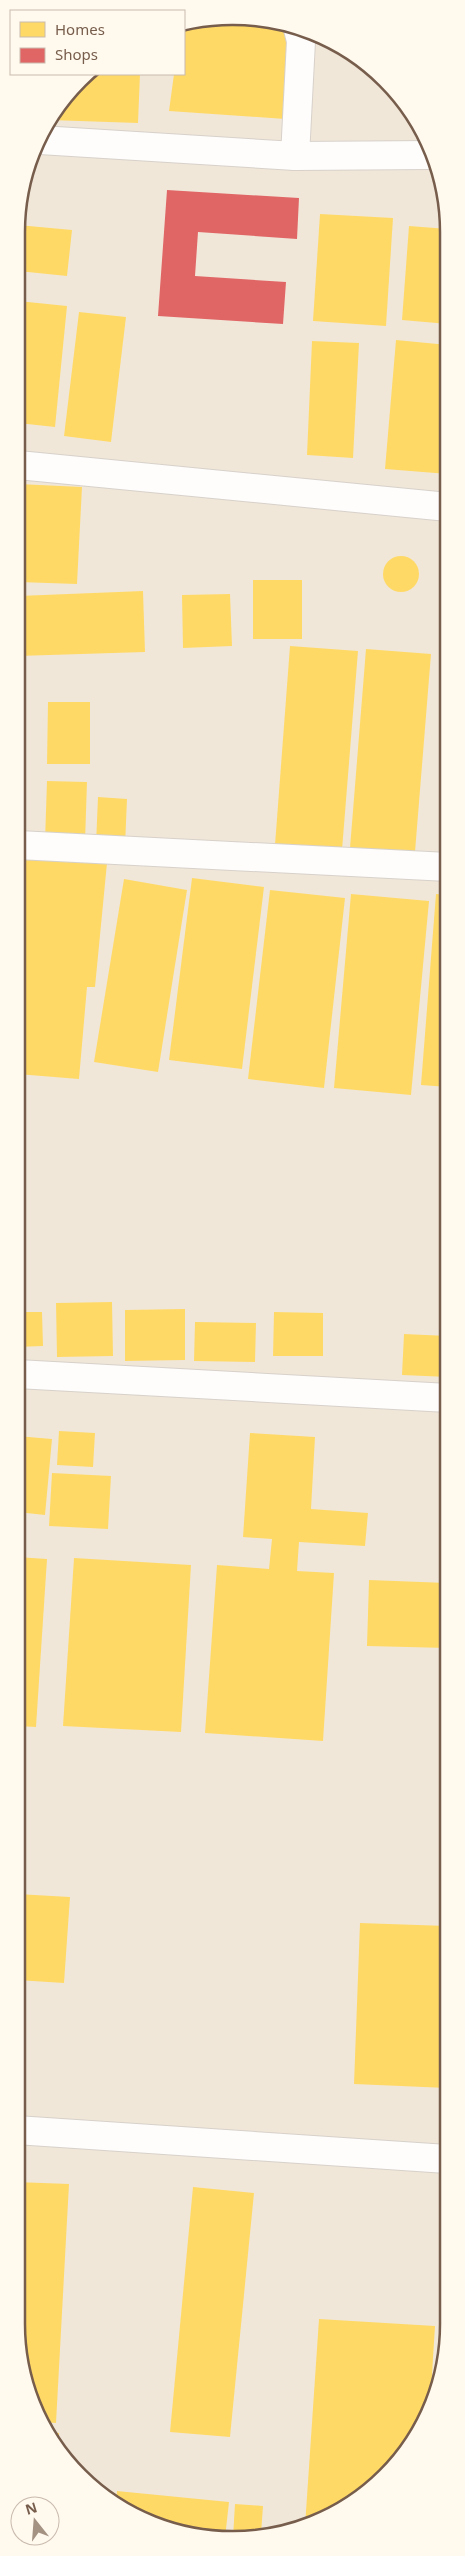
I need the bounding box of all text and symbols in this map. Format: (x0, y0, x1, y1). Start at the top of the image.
legend (10, 10, 185, 75)
text: Homes (55, 19, 105, 39)
text: Shops (55, 44, 98, 64)
north arrow (10, 2496, 60, 2546)
text: N (23, 2497, 39, 2519)

